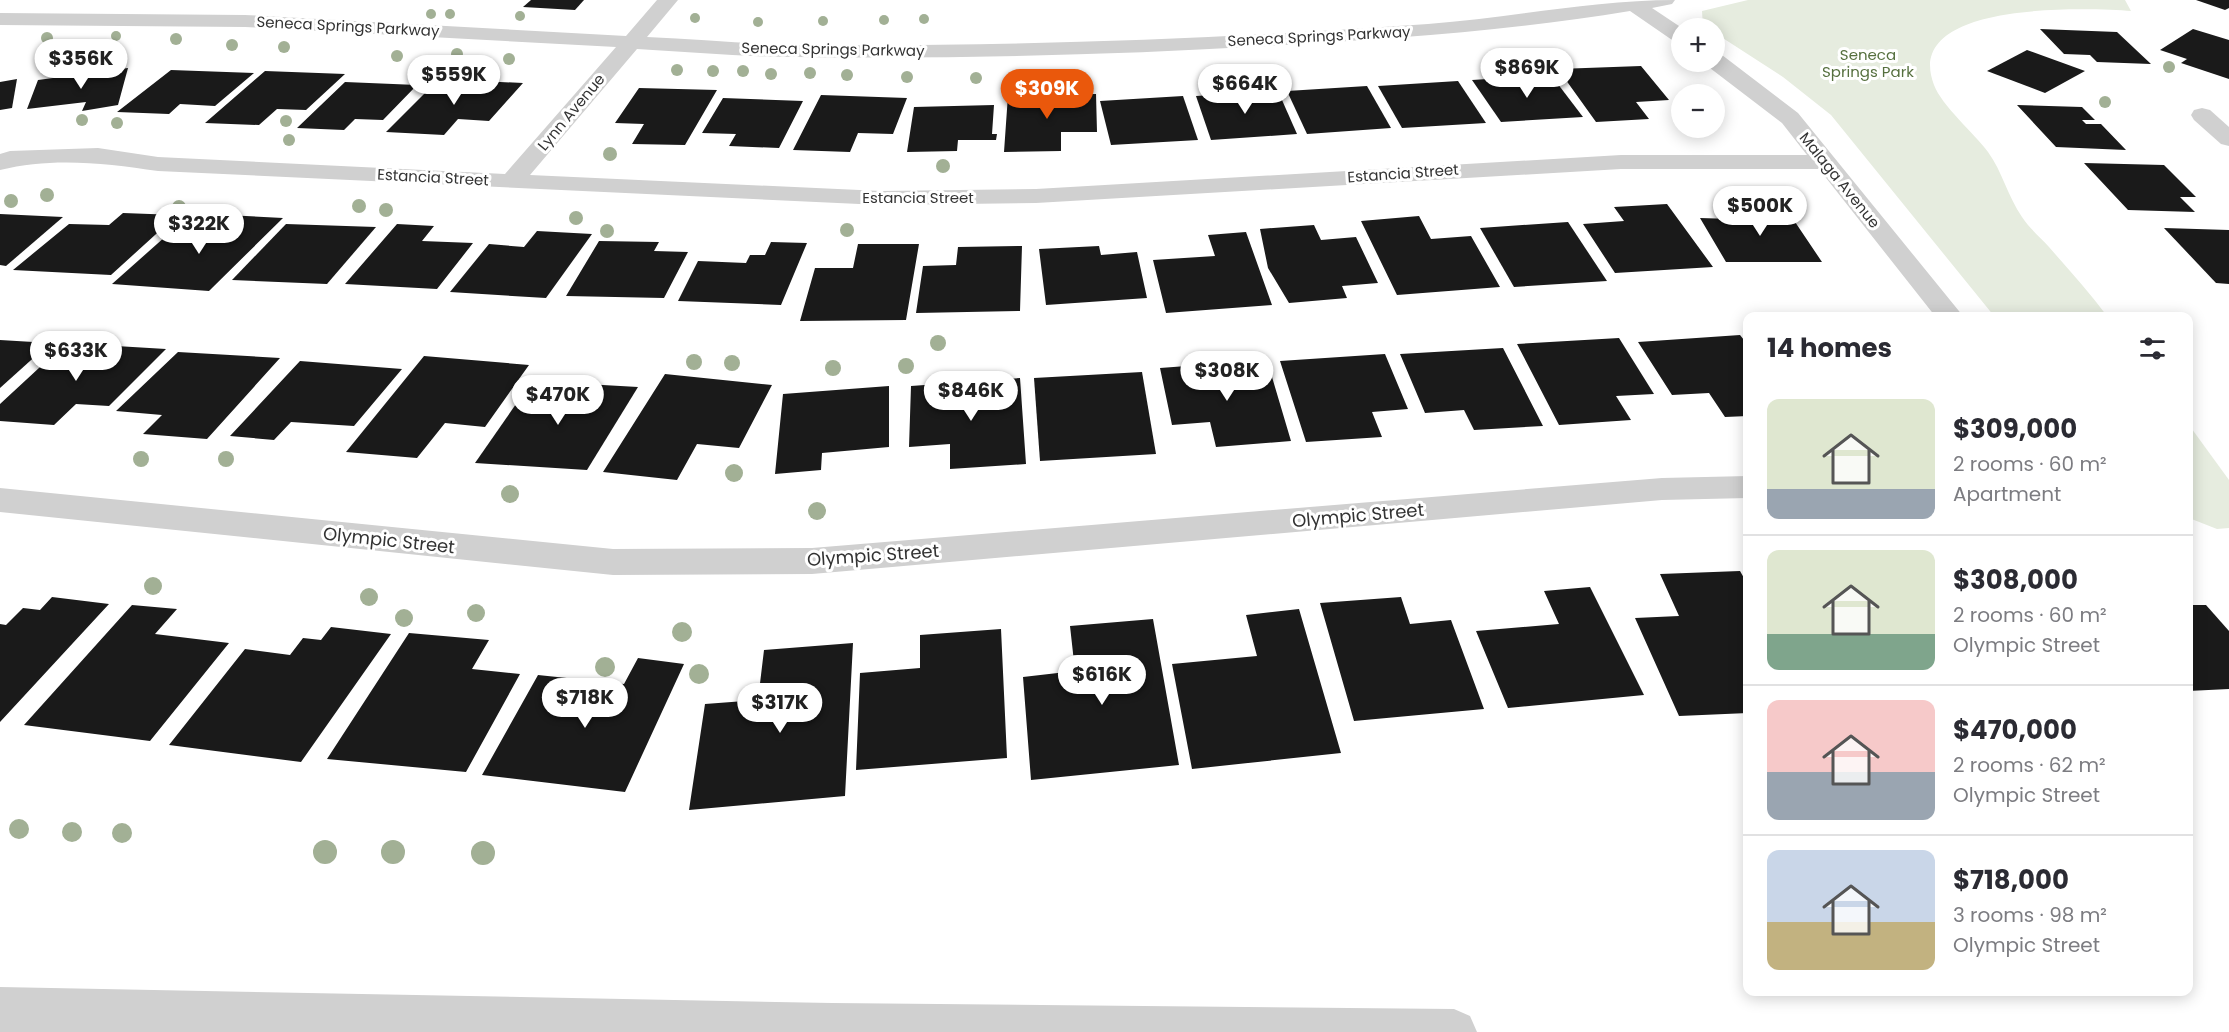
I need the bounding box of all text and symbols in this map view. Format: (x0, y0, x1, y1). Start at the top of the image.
street label: Seneca Springs Parkway (256, 11, 441, 41)
map controls (1671, 18, 1725, 138)
button: + (1671, 18, 1725, 72)
street label: Seneca Springs Parkway (1227, 21, 1412, 51)
street label: Seneca Springs Parkway (741, 37, 925, 61)
pin: $356K (39, 39, 123, 90)
text: $356K (49, 44, 113, 72)
park label: Seneca Springs Park (1822, 44, 1914, 82)
pin: $869K (1485, 48, 1569, 99)
text: $869K (1494, 53, 1560, 81)
pin: $559K (412, 55, 496, 106)
text: $559K (421, 60, 487, 88)
pin: $664K (1203, 64, 1287, 115)
street label: Lynn Avenue (533, 69, 609, 155)
pin: $309K (1005, 69, 1089, 120)
text: $664K (1212, 69, 1278, 97)
text: $309K (1015, 74, 1079, 102)
button: − (1671, 84, 1725, 138)
street label: Malaga Avenue (1795, 128, 1885, 232)
street label: Estancia Street (1347, 159, 1459, 187)
street label: Estancia Street (377, 164, 489, 190)
pin: $500K (1718, 186, 1802, 237)
street label: Estancia Street (862, 187, 974, 208)
text: $500K (1727, 191, 1793, 219)
pin: $322K (157, 204, 241, 255)
text: $322K (168, 209, 230, 237)
text: 14 homes (1767, 330, 1892, 366)
pin: $633K (34, 331, 118, 382)
icon: filters (2136, 332, 2169, 365)
text: $633K (44, 336, 108, 364)
pin: $308K (1185, 351, 1269, 402)
text: $308K (1194, 356, 1260, 384)
pin: $846K (929, 371, 1013, 422)
pin: $470K (516, 375, 600, 426)
text: $846K (938, 376, 1004, 404)
text: $470K (526, 380, 590, 408)
text: $309,000 (1953, 411, 2077, 447)
icon: home (1815, 423, 1887, 495)
text: 2 rooms · 60 m² (1953, 450, 2107, 478)
text: Apartment (1953, 480, 2061, 508)
street label: Olympic Street (1291, 497, 1425, 533)
street label: Olympic Street (322, 521, 456, 559)
street label: Olympic Street (806, 538, 940, 572)
text: $308,000 (1953, 562, 2078, 598)
icon: home (1815, 574, 1887, 646)
text: 2 rooms · 60 m² (1953, 601, 2107, 629)
text: Olympic Street (1953, 631, 2100, 659)
pin: $616K (1060, 655, 1144, 706)
text: $616K (1072, 660, 1132, 688)
pin: $718K (543, 678, 627, 729)
text: $718K (556, 683, 614, 711)
pin: $317K (738, 683, 822, 734)
text: $317K (751, 688, 809, 716)
text: $470,000 (1953, 712, 2077, 748)
icon: home (1815, 724, 1887, 796)
text: 2 rooms · 62 m² (1953, 751, 2106, 779)
text: Olympic Street (1953, 781, 2100, 809)
text: $718,000 (1953, 862, 2069, 898)
icon: home (1815, 874, 1887, 946)
text: 3 rooms · 98 m² (1953, 901, 2107, 929)
text: Olympic Street (1953, 931, 2100, 959)

